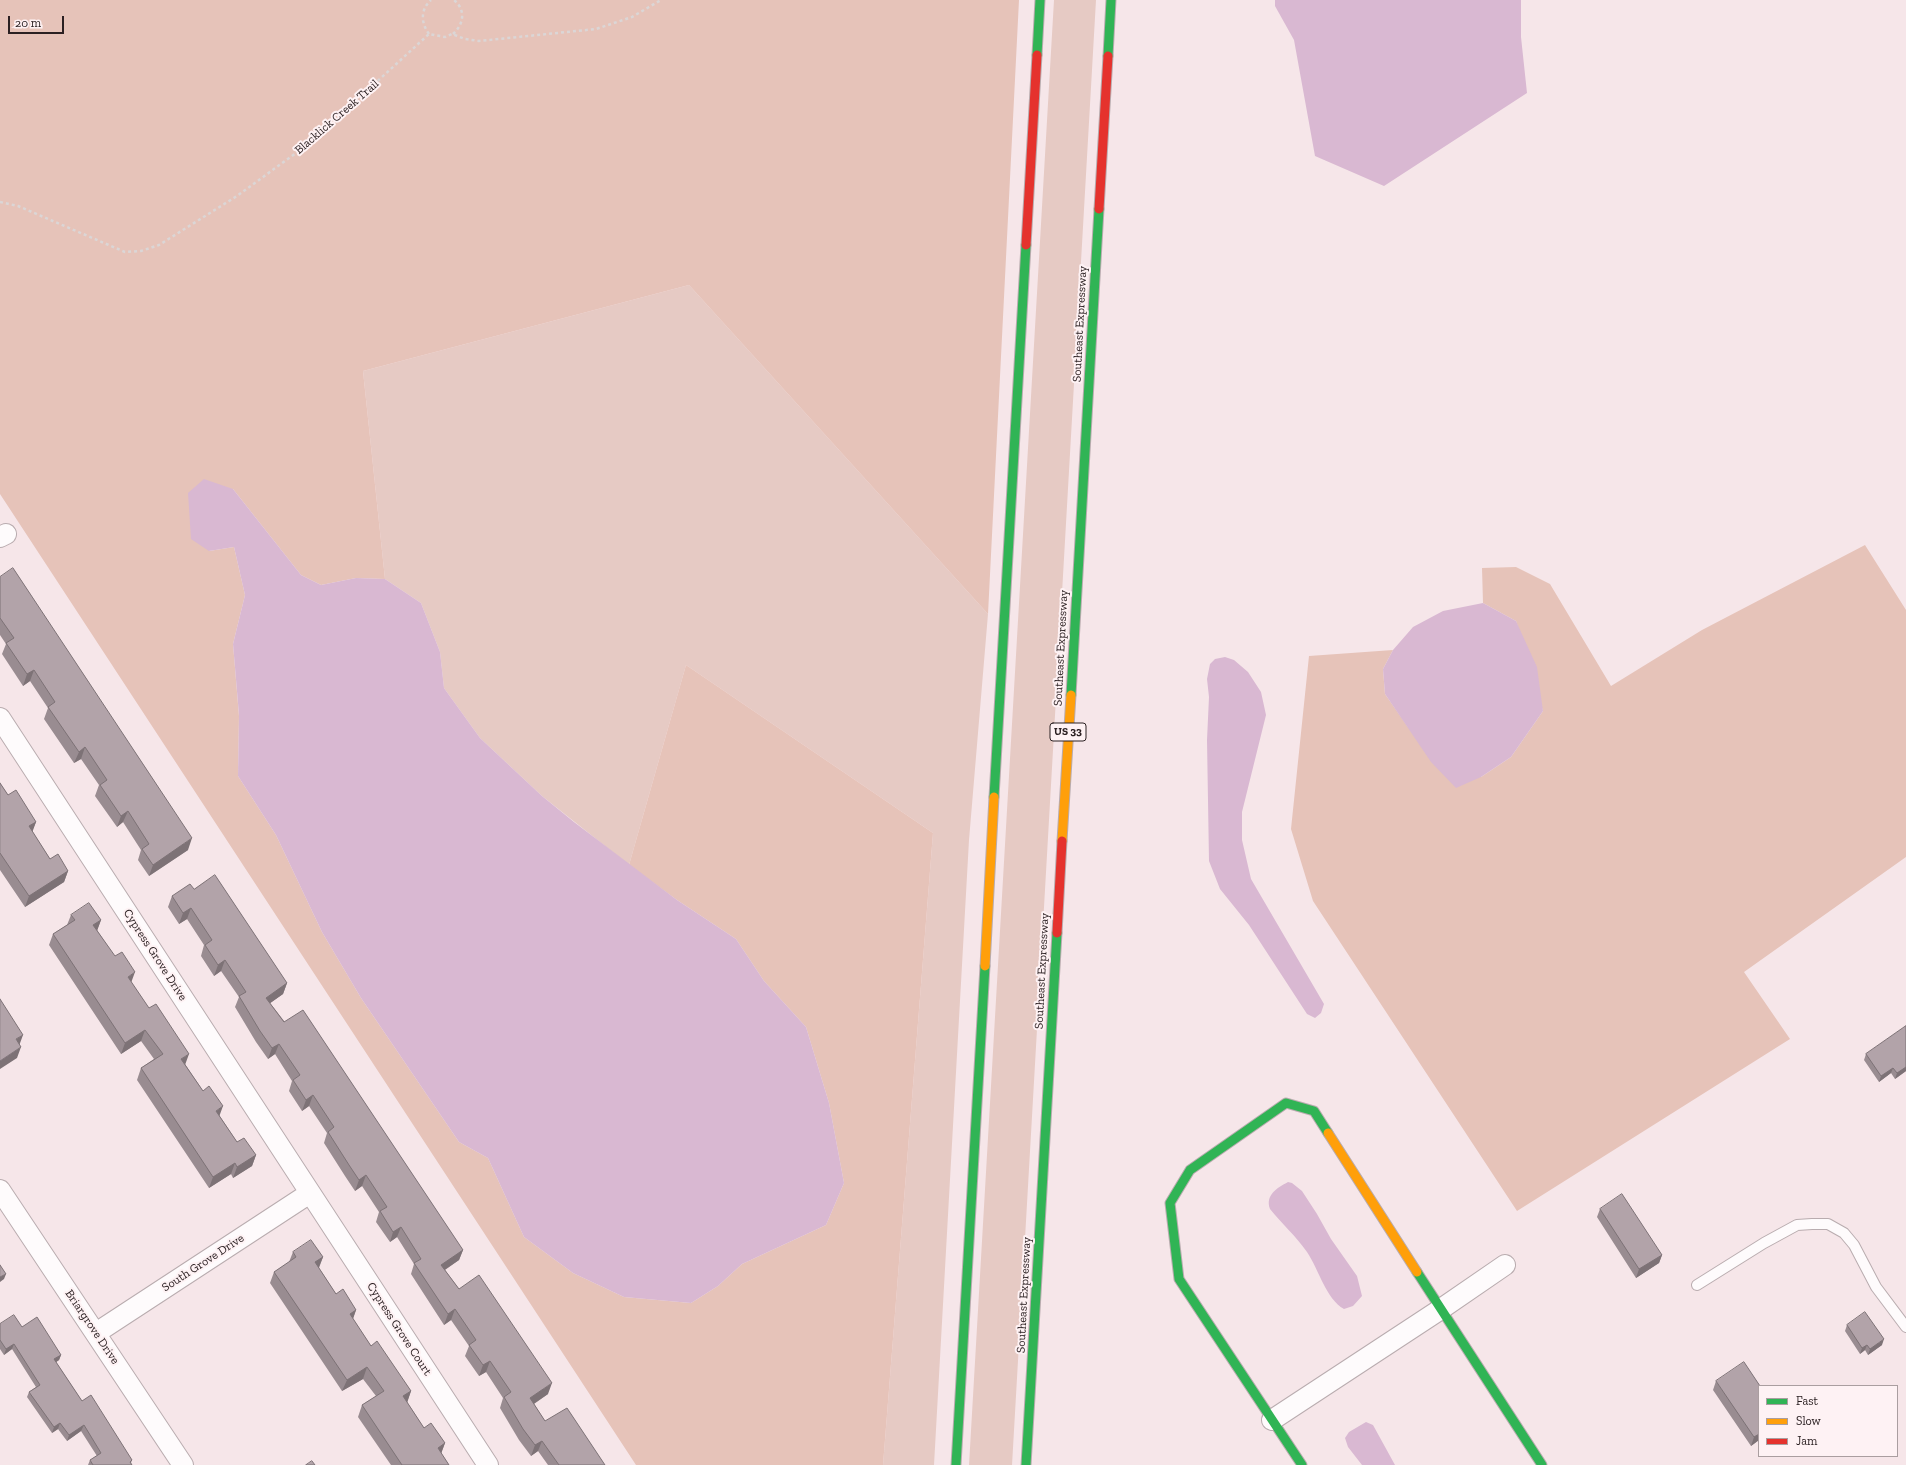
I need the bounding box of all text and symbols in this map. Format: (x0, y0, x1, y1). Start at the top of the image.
scale bar (10, 8, 66, 34)
text: 20 m (15, 16, 41, 30)
street label: Blacklick Creek Trail (292, 77, 382, 157)
street label: Southeast Expressway (1070, 266, 1090, 382)
street label: Southeast Expressway (1051, 590, 1071, 706)
road number: US 33 (1050, 723, 1086, 741)
street label: Cypress Grove Drive (120, 907, 190, 1003)
street label: Southeast Expressway (1032, 913, 1052, 1029)
street label: South Grove Drive (159, 1231, 247, 1295)
street label: Southeast Expressway (1014, 1237, 1034, 1353)
street label: Cypress Grove Court (364, 1280, 434, 1378)
street label: Briargrove Drive (62, 1287, 122, 1367)
legend (1758, 1385, 1898, 1457)
text: Fast (1796, 1394, 1818, 1408)
text: Slow (1796, 1414, 1821, 1428)
text: Jam (1796, 1434, 1817, 1448)

